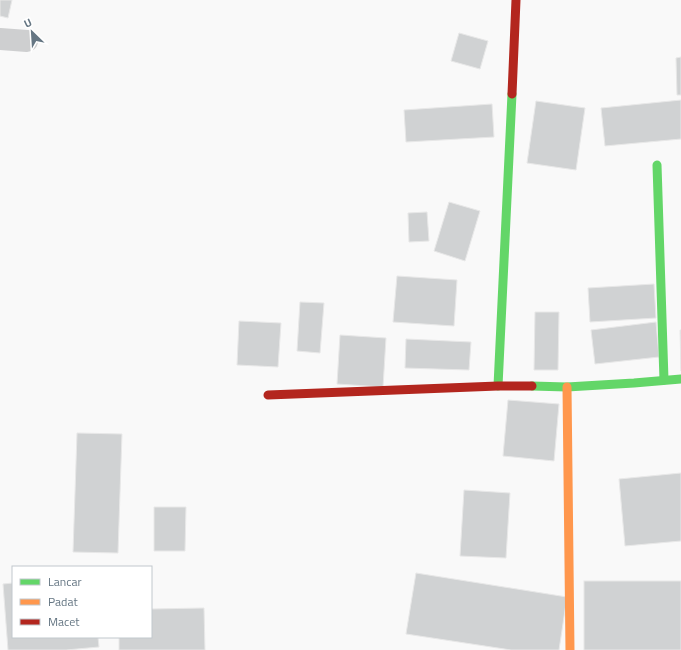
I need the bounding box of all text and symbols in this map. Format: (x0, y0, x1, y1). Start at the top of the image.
north arrow (12, 12, 52, 52)
text: U (21, 14, 34, 32)
legend (12, 566, 152, 638)
text: Lancar (48, 572, 82, 591)
text: Padat (48, 592, 78, 611)
text: Macet (48, 612, 80, 631)

